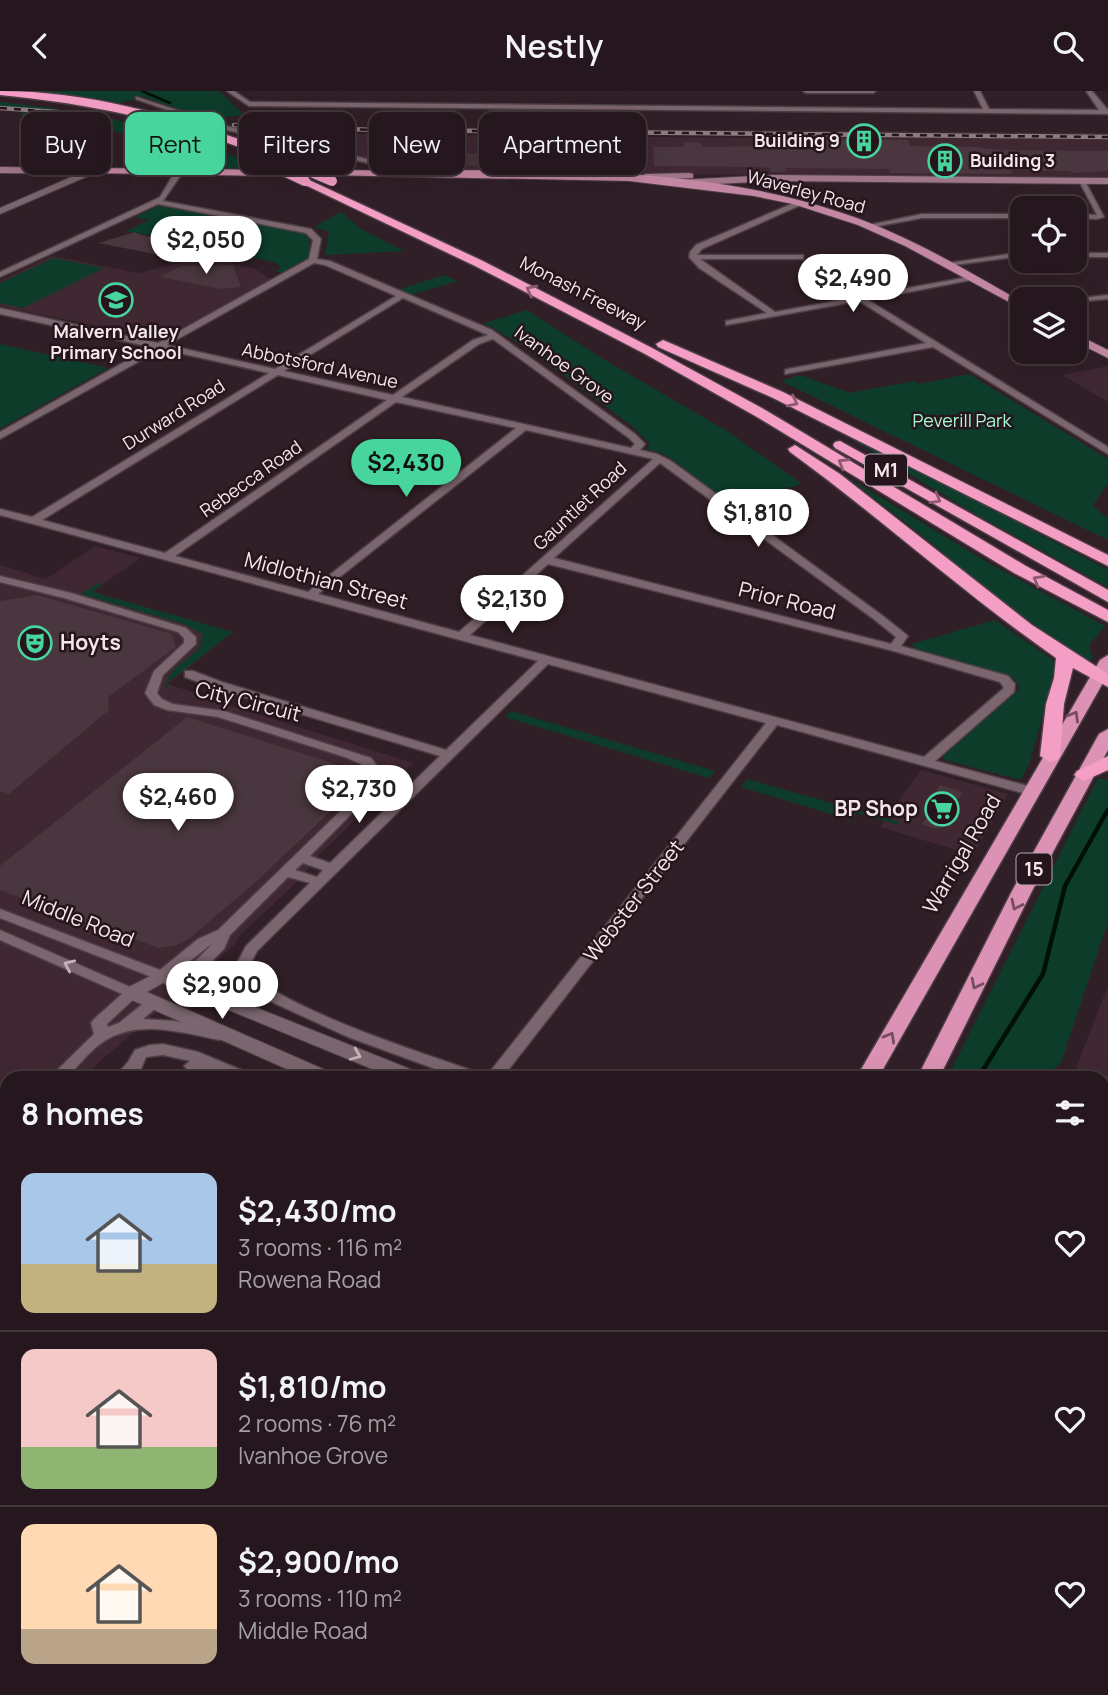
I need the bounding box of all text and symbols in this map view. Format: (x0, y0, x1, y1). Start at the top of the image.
text: Nestly (505, 24, 603, 68)
icon: back (21, 27, 59, 65)
icon: search (1049, 27, 1087, 65)
chip: Buy (21, 112, 111, 175)
chip: Rent (125, 112, 225, 175)
chip: Filters (239, 112, 355, 175)
chip: New (369, 112, 465, 175)
chip: Apartment (479, 112, 646, 175)
building icon: Building 9 (845, 122, 883, 160)
place label: Building 9 (754, 128, 840, 152)
building icon: Building 3 (926, 142, 964, 180)
place label: Building 3 (970, 148, 1055, 172)
street label: Waverley Road (744, 164, 868, 218)
map controls (1010, 196, 1087, 364)
button: locate (1010, 196, 1087, 273)
pin: $2,050 (149, 216, 263, 276)
text: $2,050 (167, 223, 245, 255)
street label: Monash Freeway (516, 250, 651, 334)
pin: $2,490 (796, 255, 910, 314)
text: $2,490 (814, 261, 892, 293)
school or university icon: Malvern Valley Primary School (97, 281, 135, 319)
one-way arrow (526, 285, 538, 298)
button: layers (1010, 287, 1087, 364)
place label: Malvern Valley Primary School (50, 319, 182, 364)
street label: Ivanhoe Grove (510, 320, 619, 408)
street label: Abbotsford Avenue (240, 337, 400, 393)
street label: Durward Road (118, 373, 229, 455)
one-way arrow (786, 393, 798, 407)
park label: Peverill Park (913, 408, 1012, 432)
street label: Rebecca Road (195, 434, 306, 522)
pin: $2,430 (349, 439, 463, 499)
text: $2,430 (367, 446, 445, 478)
road number: M1 (865, 455, 907, 485)
street label: Gauntlet Road (527, 456, 631, 555)
one-way arrow (838, 458, 851, 471)
pin: $1,810 (701, 489, 815, 549)
one-way arrow (928, 491, 941, 504)
text: $1,810 (723, 496, 793, 528)
street label: Midlothian Street (241, 545, 411, 615)
street label: Prior Road (736, 574, 839, 626)
pin: $2,130 (455, 575, 569, 635)
one-way arrow (1033, 575, 1046, 588)
text: $2,130 (477, 582, 547, 614)
theatre icon: Hoyts (16, 624, 54, 662)
place label: Hoyts (60, 628, 121, 656)
street label: City Circuit (192, 674, 304, 728)
one-way arrow (1066, 711, 1079, 724)
pin: $2,730 (302, 765, 416, 825)
text: $2,730 (321, 772, 397, 804)
pin: $2,460 (121, 773, 235, 833)
text: $2,460 (139, 780, 217, 812)
street label: Warrigal Road (916, 789, 1007, 918)
supermarket icon: BP Shop (923, 790, 961, 828)
place label: BP Shop (834, 794, 918, 822)
street label: Webster Street (577, 834, 690, 967)
road number: 15 (1016, 853, 1052, 884)
street label: Middle Road (18, 883, 139, 953)
one-way arrow (1010, 898, 1024, 910)
one-way arrow (64, 960, 76, 974)
pin: $2,900 (165, 961, 279, 1021)
text: $2,900 (182, 968, 262, 1000)
one-way arrow (971, 977, 985, 989)
one-way arrow (882, 1032, 895, 1044)
one-way arrow (349, 1046, 361, 1060)
text: 8 homes (21, 1093, 144, 1134)
icon: filters (1051, 1094, 1089, 1132)
text: $2,430/mo (238, 1190, 397, 1231)
icon: home (77, 1201, 161, 1285)
icon: heart (1051, 1224, 1089, 1262)
text: 3 rooms · 116 m² (238, 1231, 402, 1263)
text: Rowena Road (238, 1263, 381, 1295)
text: $1,810/mo (238, 1366, 387, 1407)
icon: home (77, 1377, 161, 1461)
icon: heart (1051, 1400, 1089, 1438)
text: 2 rooms · 76 m² (238, 1407, 396, 1439)
text: Ivanhoe Grove (238, 1439, 388, 1471)
text: $2,900/mo (238, 1541, 399, 1582)
icon: home (77, 1552, 161, 1636)
icon: heart (1051, 1575, 1089, 1613)
text: 3 rooms · 110 m² (238, 1582, 402, 1614)
text: Middle Road (238, 1614, 368, 1646)

